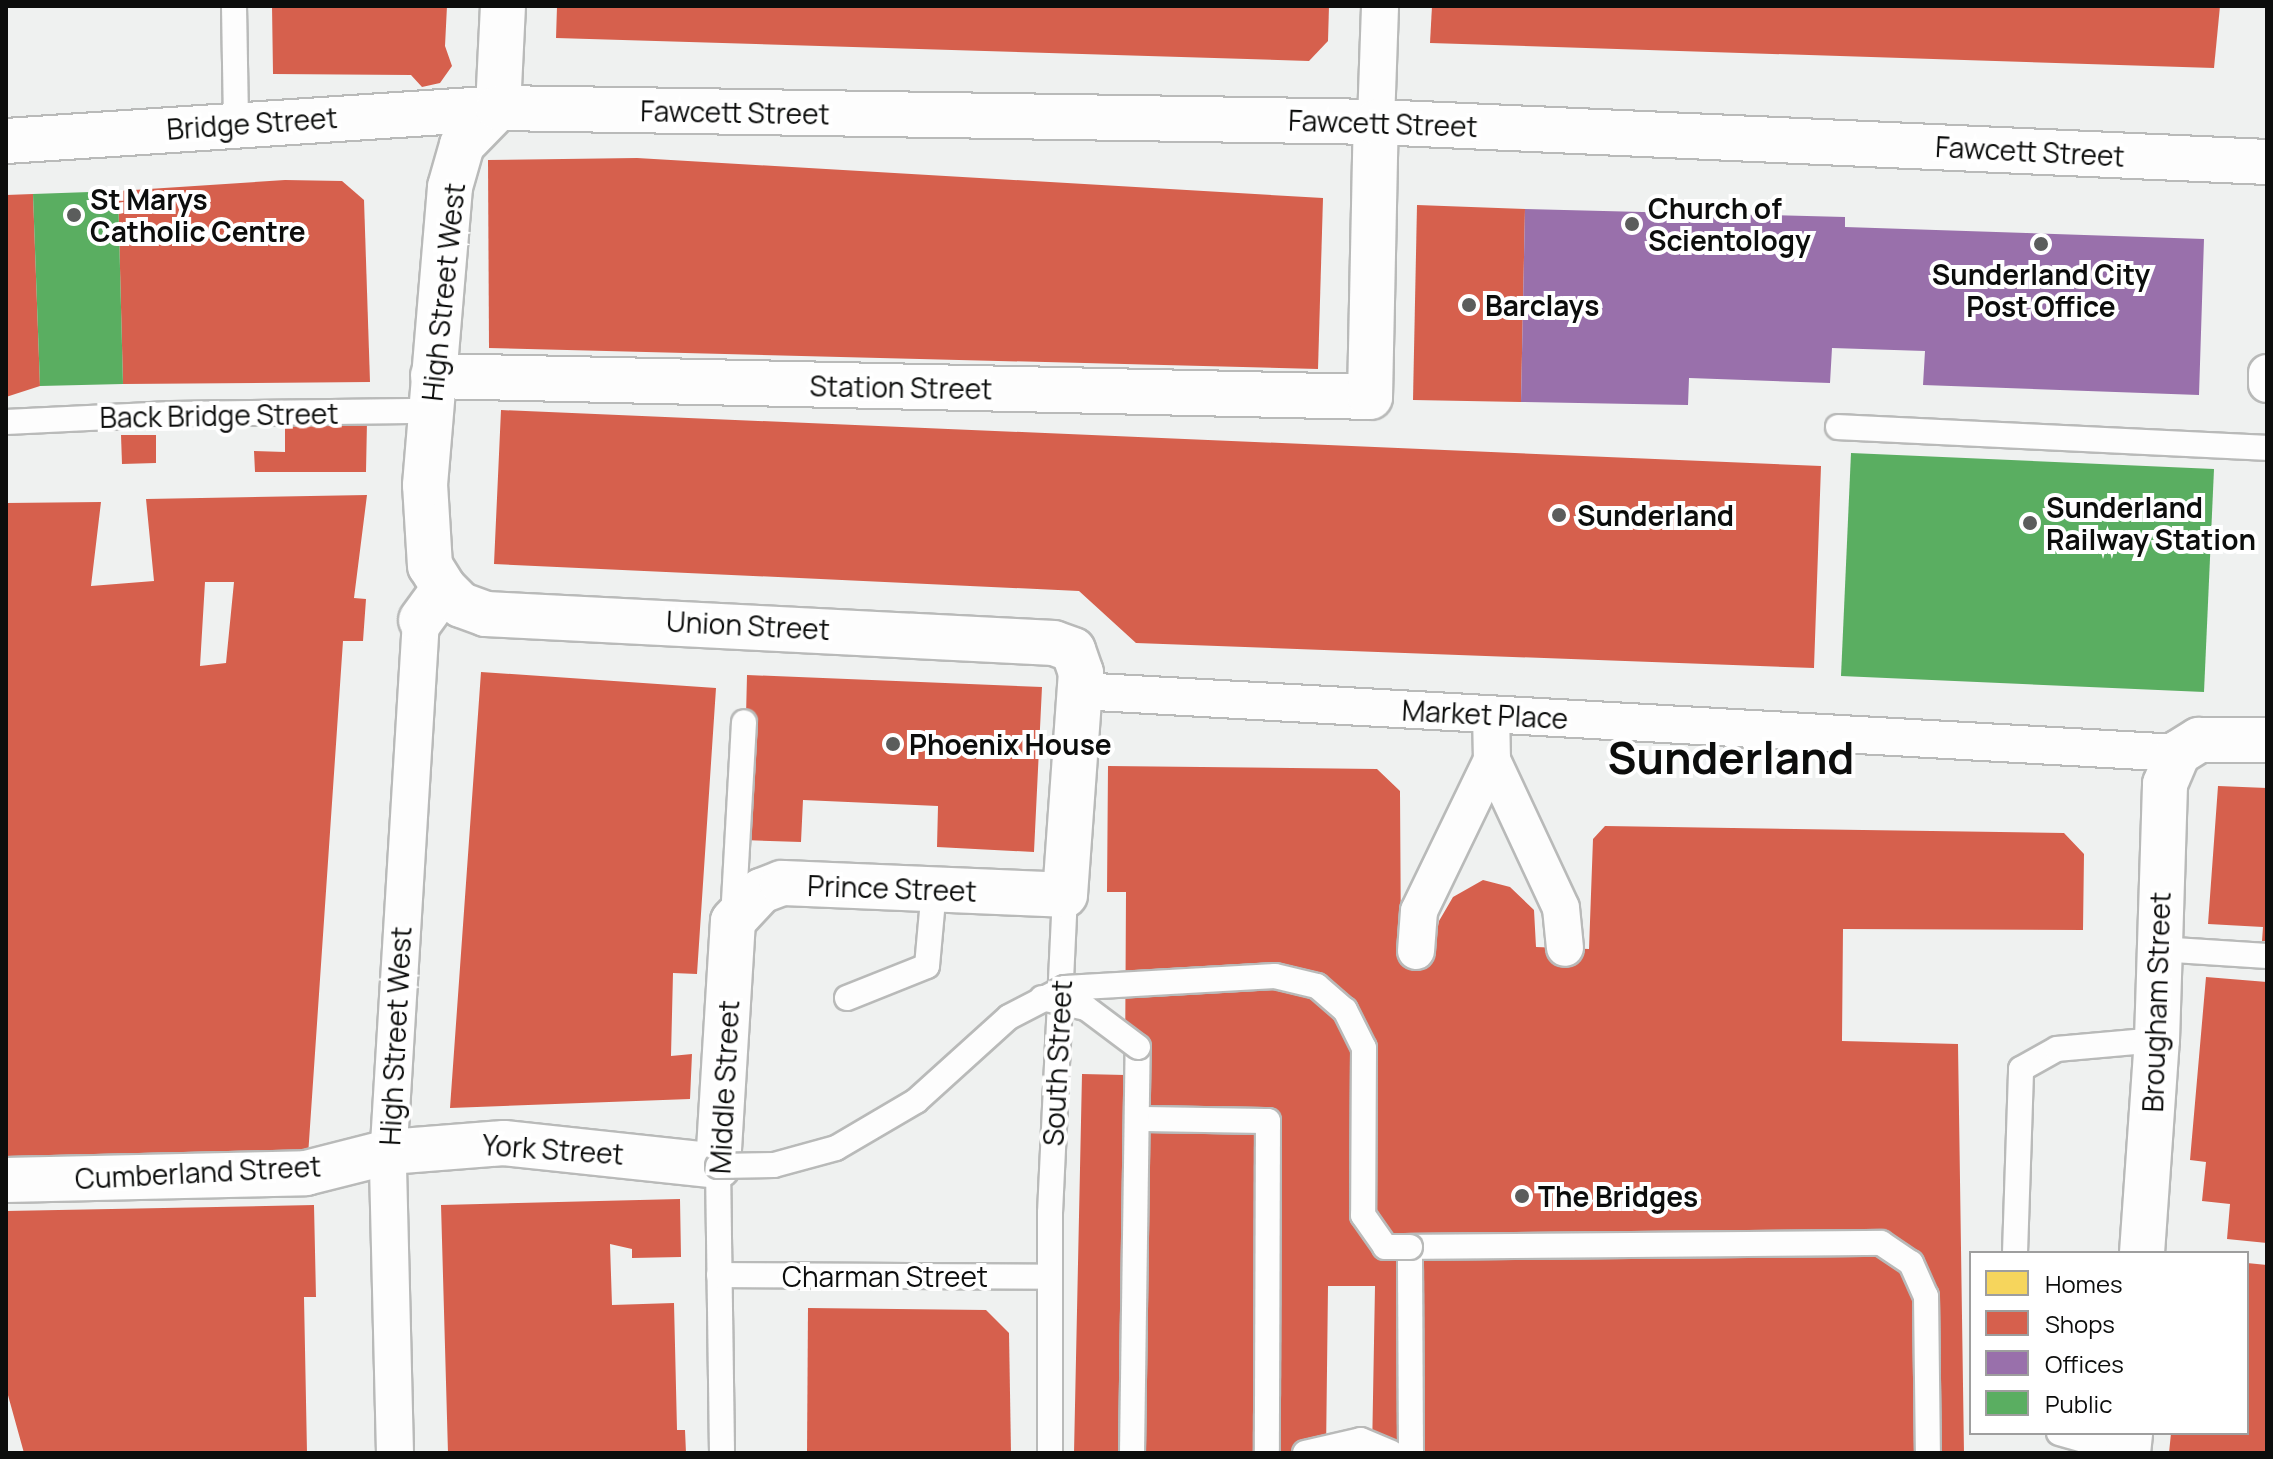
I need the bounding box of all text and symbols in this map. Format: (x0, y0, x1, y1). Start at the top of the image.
street label: Fawcett Street (640, 94, 830, 130)
street label: Bridge Street (165, 100, 339, 146)
street label: Fawcett Street (1288, 103, 1478, 143)
street label: Fawcett Street (1934, 129, 2126, 173)
street label: High Street West (415, 181, 471, 403)
place label: St Marys Catholic Centre (90, 182, 306, 248)
place label: Church of Scientology (1648, 191, 1811, 257)
marker: St Marys Catholic Centre (65, 206, 83, 224)
marker: Church of Scientology (1623, 215, 1641, 233)
marker: Sunderland City Post Office (2032, 235, 2050, 253)
place label: Sunderland City Post Office (1932, 257, 2150, 323)
place label: Barclays (1485, 288, 1599, 322)
marker: Barclays (1460, 296, 1478, 314)
street label: Station Street (809, 369, 993, 405)
street label: Back Bridge Street (99, 396, 339, 434)
place label: Sunderland Railway Station (2046, 490, 2256, 556)
place label: Sunderland (1577, 498, 1734, 532)
marker: Sunderland (1548, 504, 1570, 526)
marker: Sunderland Railway Station (2021, 514, 2039, 532)
street label: Union Street (665, 604, 831, 646)
street label: Market Place (1401, 693, 1569, 735)
place label: Phoenix House (909, 727, 1112, 761)
district label: Sunderland (1608, 731, 1854, 783)
marker: Phoenix House (884, 735, 902, 753)
street label: Prince Street (807, 868, 977, 908)
street label: Brougham Street (2135, 891, 2177, 1113)
street label: High Street West (372, 926, 418, 1146)
street label: South Street (1036, 979, 1078, 1147)
street label: Middle Street (703, 999, 745, 1175)
street label: York Street (481, 1127, 625, 1171)
street label: Cumberland Street (74, 1149, 322, 1195)
place label: The Bridges (1538, 1179, 1698, 1213)
marker: The Bridges (1513, 1187, 1531, 1205)
legend (1969, 1251, 2249, 1435)
street label: Charman Street (782, 1259, 988, 1293)
text: Homes (2045, 1267, 2123, 1300)
text: Shops (2045, 1307, 2115, 1340)
text: Offices (2045, 1347, 2124, 1380)
text: Public (2045, 1387, 2112, 1420)

